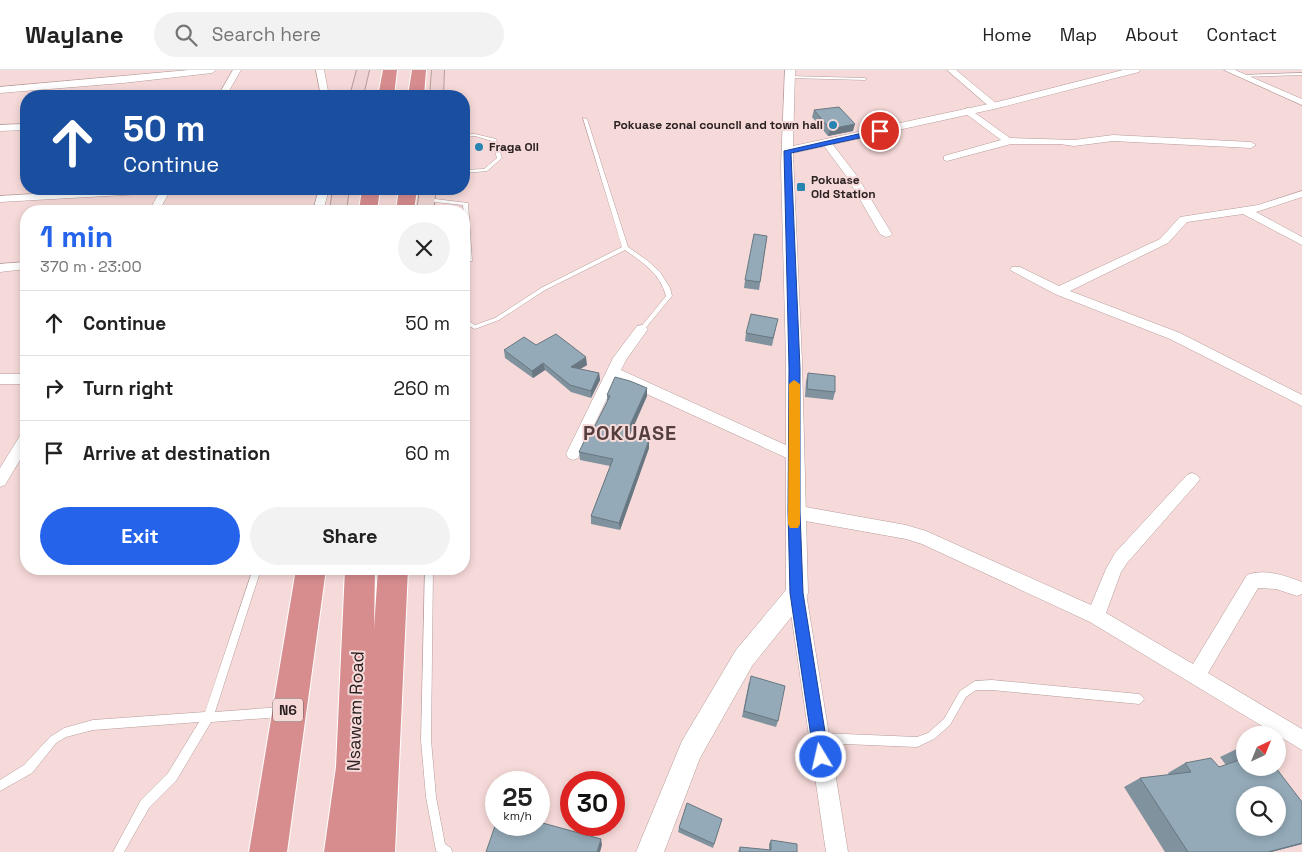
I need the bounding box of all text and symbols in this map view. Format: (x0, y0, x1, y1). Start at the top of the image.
search box (154, 12, 504, 57)
text: Waylane (25, 19, 124, 50)
icon: search (172, 21, 200, 49)
text: Search here (212, 22, 321, 47)
text: Home (983, 23, 1032, 46)
text: Map (1060, 23, 1097, 46)
text: About (1125, 23, 1179, 46)
text: Contact (1207, 23, 1277, 46)
text: 50 m (123, 107, 205, 151)
icon: ahead (40, 110, 105, 175)
pin (859, 110, 901, 152)
place label: Pokuase zonal council and town hall (613, 117, 823, 133)
icon: arrive (866, 117, 894, 145)
marker: Pokuase zonal council and town hall (827, 119, 839, 131)
place label: Fraga Oil (489, 139, 539, 155)
marker: Fraga Oil (473, 141, 485, 153)
text: Continue (123, 150, 219, 178)
place label: Pokuase Old Station (811, 172, 876, 202)
marker: Pokuase Old Station (795, 181, 807, 193)
text: 1 min (40, 217, 113, 256)
button: close (398, 222, 450, 274)
text: 370 m · 23:00 (40, 256, 142, 277)
icon: ahead (40, 309, 68, 337)
text: Continue (83, 311, 166, 336)
text: 50 m (405, 311, 450, 336)
icon: right (40, 374, 68, 402)
text: Turn right (83, 376, 173, 401)
text: 260 m (394, 376, 450, 401)
district label: POKUASE (583, 420, 677, 446)
icon: arrive (40, 439, 68, 467)
text: Arrive at destination (83, 441, 271, 466)
text: 60 m (405, 441, 450, 466)
button: Exit (40, 507, 240, 565)
button: Share (250, 507, 450, 565)
street label: Nsawam Road (341, 650, 369, 772)
road number: N6 (273, 698, 303, 722)
north arrow (1236, 726, 1286, 776)
map controls (1236, 726, 1286, 836)
position arrow (794, 730, 846, 782)
speed limit sign: 30 (560, 771, 625, 836)
text: 25 (503, 781, 532, 813)
button: search (1236, 786, 1286, 836)
text: km/h (503, 808, 532, 824)

